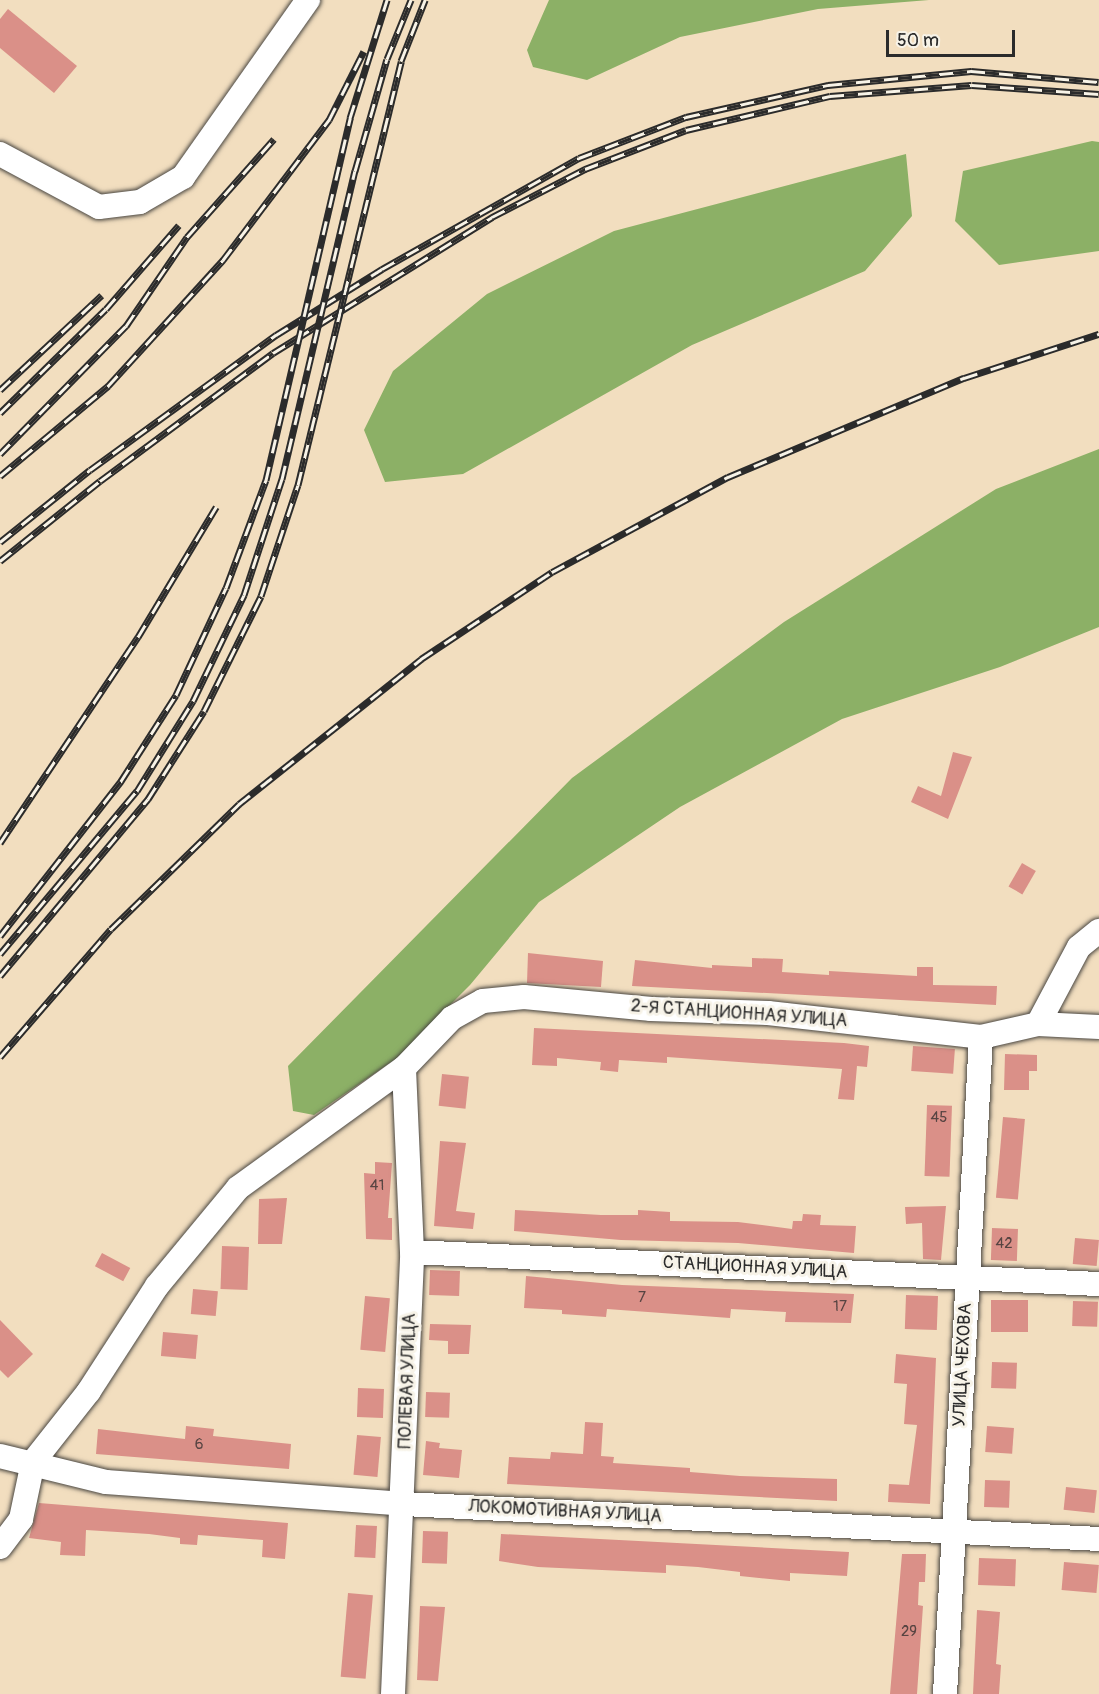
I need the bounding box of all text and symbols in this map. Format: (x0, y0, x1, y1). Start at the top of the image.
scale bar (889, 18, 1018, 56)
text: 50 m (897, 29, 939, 52)
street label: 2-Я СТАНЦИОННАЯ УЛИЦА (630, 996, 848, 1032)
house number: 45 (931, 1109, 947, 1127)
house number: 41 (370, 1177, 384, 1195)
house number: 42 (995, 1235, 1013, 1253)
street label: СТАНЦИОННАЯ УЛИЦА (662, 1252, 848, 1284)
house number: 7 (638, 1289, 646, 1307)
house number: 17 (833, 1298, 847, 1316)
street label: УЛИЦА ЧЕХОВА (949, 1303, 977, 1427)
street label: ПОЛЕВАЯ УЛИЦА (395, 1313, 421, 1449)
house number: 6 (195, 1436, 203, 1454)
street label: ЛОКОМОТИВНАЯ УЛИЦА (468, 1496, 662, 1528)
house number: 29 (901, 1623, 917, 1641)

